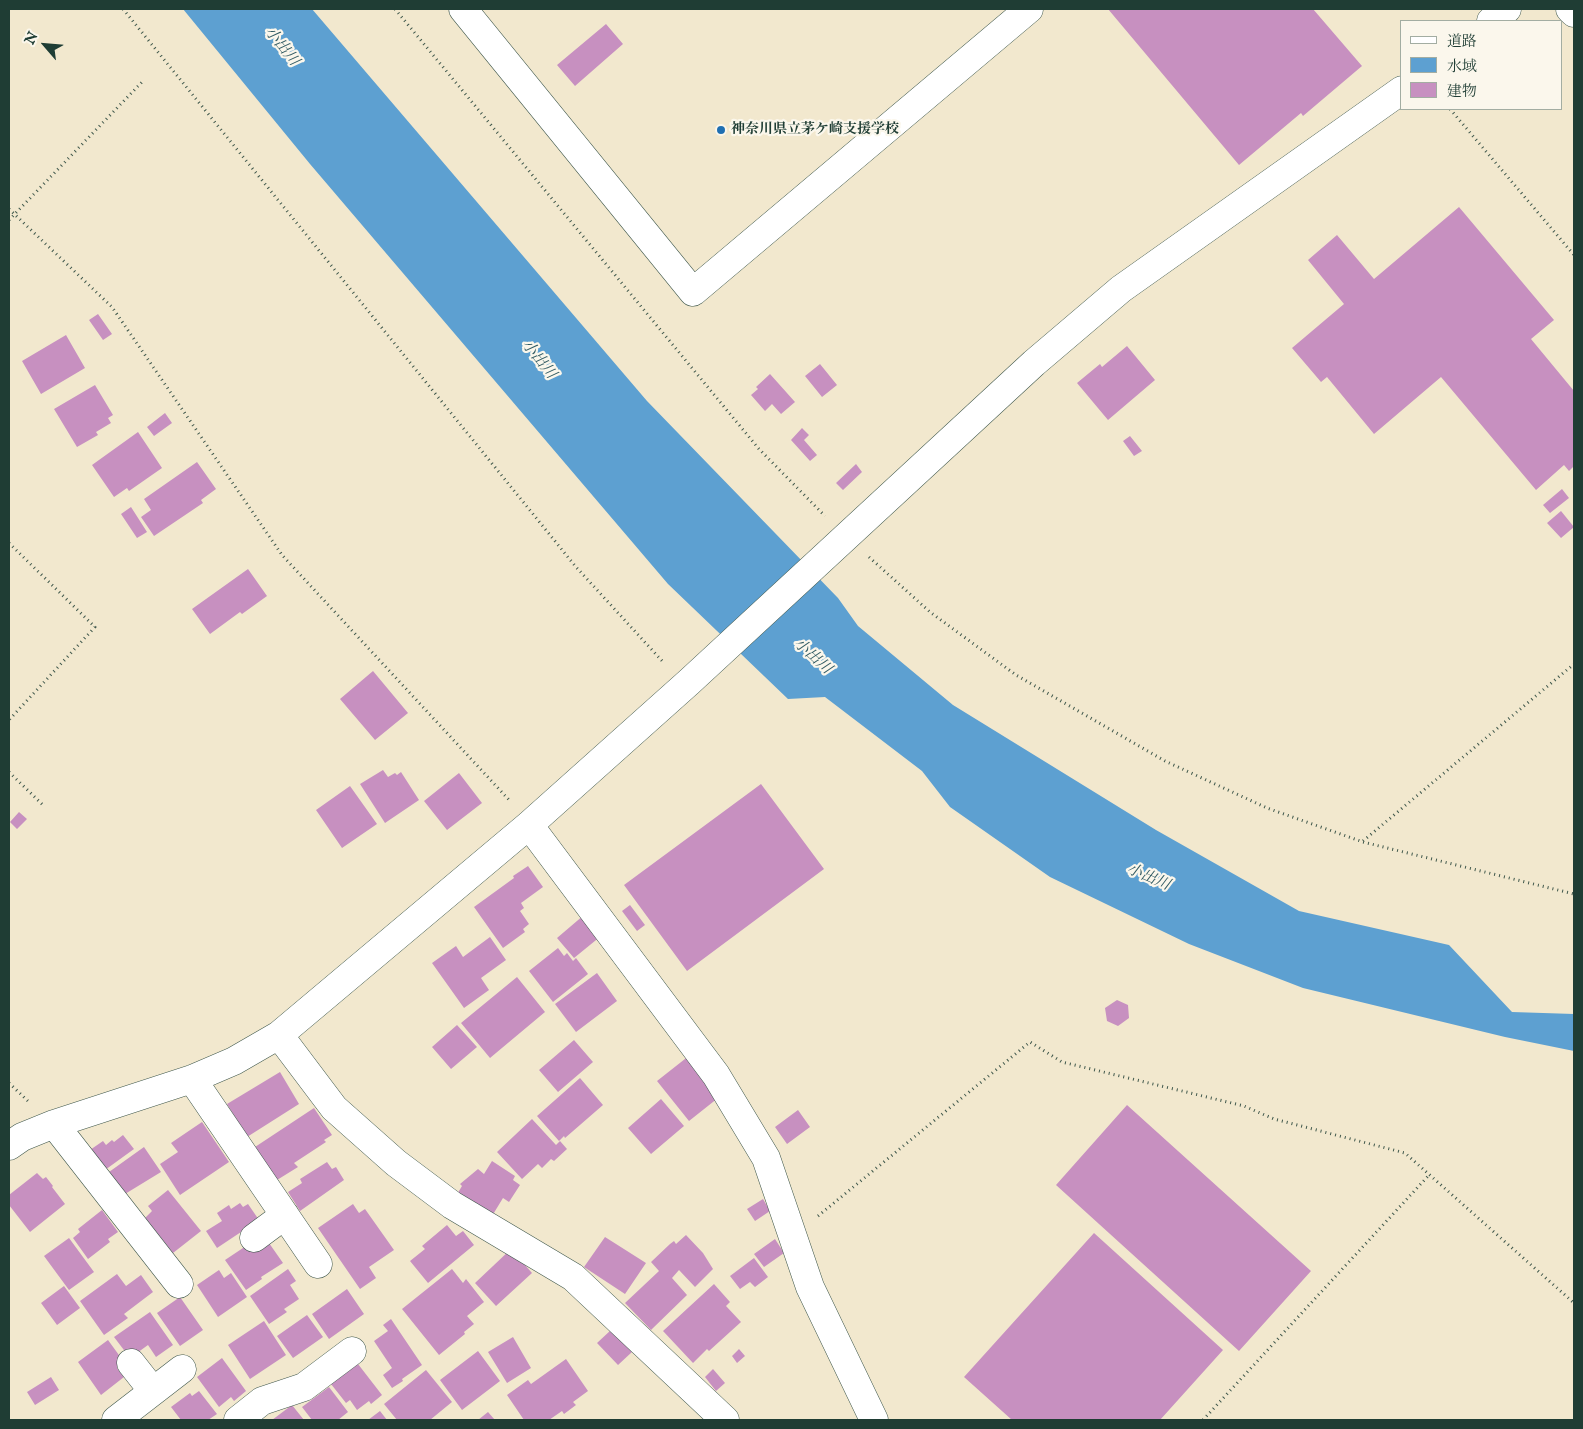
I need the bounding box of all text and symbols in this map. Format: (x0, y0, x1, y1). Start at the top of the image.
north arrow (20, 20, 70, 70)
legend (1400, 20, 1563, 110)
water label: 小出川 (260, 24, 302, 70)
text: N (21, 29, 42, 48)
text: 道路 (1447, 32, 1477, 51)
text: 水域 (1447, 57, 1477, 76)
text: 建物 (1447, 82, 1477, 101)
place label: 神奈川県立茅ケ崎支援学校 (731, 122, 899, 138)
marker: 神奈川県立茅ケ崎支援学校 (715, 124, 727, 136)
water label: 小出川 (517, 337, 559, 383)
water label: 小出川 (789, 635, 835, 679)
water label: 小出川 (1124, 861, 1172, 895)

